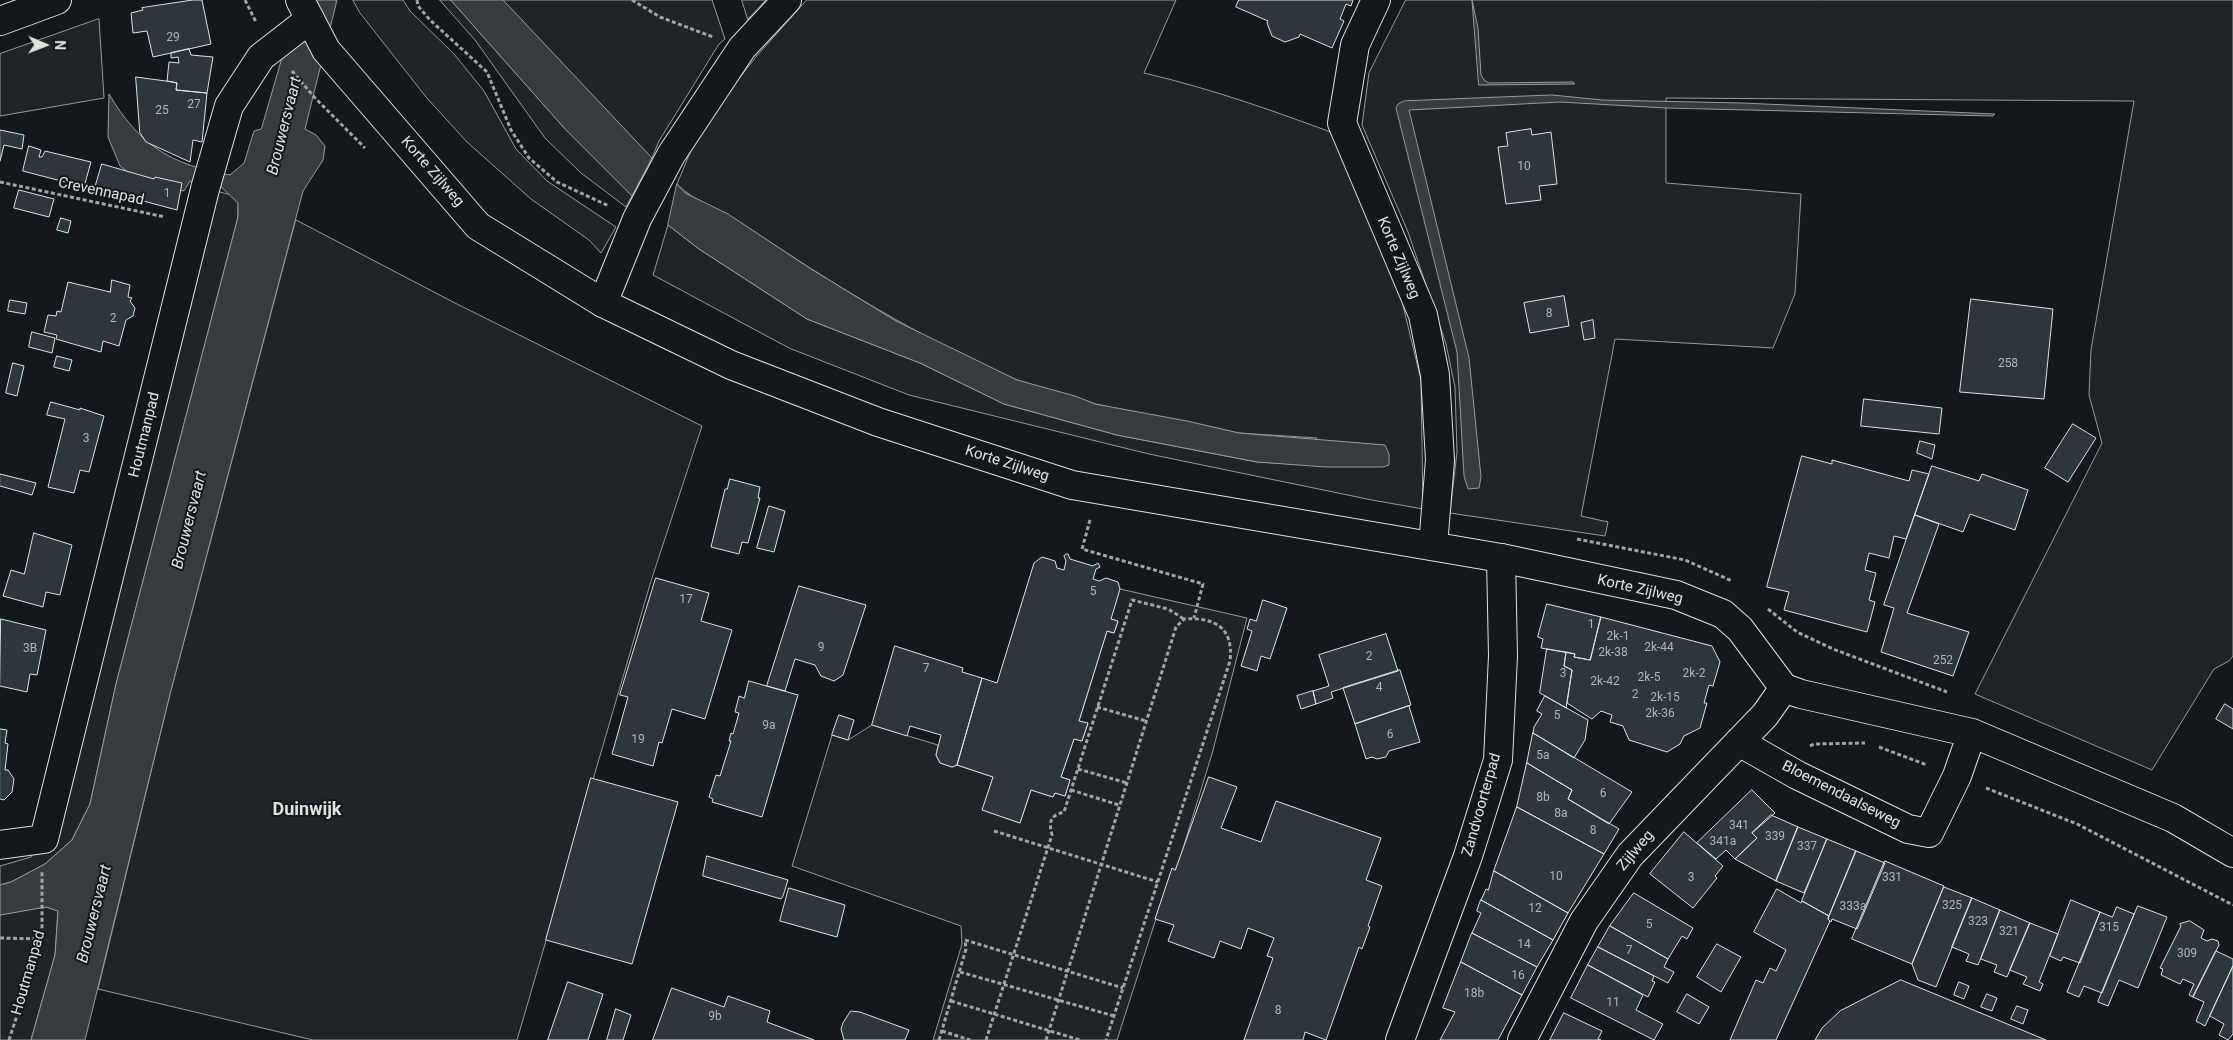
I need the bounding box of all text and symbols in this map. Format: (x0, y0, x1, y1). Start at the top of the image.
north arrow (20, 20, 70, 70)
house number: 29 (166, 31, 180, 45)
text: N (52, 40, 68, 50)
water label: Brouwersvaart (264, 75, 306, 177)
house number: 27 (187, 98, 201, 112)
house number: 25 (155, 104, 169, 118)
street label: Korte Zijlweg (397, 133, 467, 211)
house number: 10 (1517, 160, 1531, 174)
street label: Crevennapad (56, 174, 146, 210)
house number: 1 (164, 187, 170, 201)
street label: Korte Zijlweg (1373, 214, 1423, 302)
house number: 8 (1546, 307, 1552, 321)
house number: 2 (110, 312, 116, 326)
house number: 258 (1998, 357, 2018, 371)
street label: Houtmanpad (126, 391, 164, 479)
house number: 3 (83, 432, 89, 446)
street label: Korte Zijlweg (963, 442, 1051, 486)
water label: Brouwersvaart (169, 469, 211, 571)
street label: Korte Zijlweg (1595, 571, 1685, 609)
house number: 5 (1090, 585, 1096, 599)
house number: 17 (679, 593, 693, 607)
house number: 1 (1588, 618, 1594, 632)
house number: 2k-1 (1607, 630, 1629, 644)
house number: 9 (818, 641, 824, 655)
house number: 2k-44 (1644, 641, 1674, 655)
house number: 3B (23, 642, 37, 656)
house number: 2k-38 (1598, 646, 1628, 660)
house number: 2 (1366, 650, 1372, 664)
house number: 252 (1933, 654, 1953, 668)
house number: 7 (923, 662, 929, 676)
house number: 3 (1560, 667, 1566, 681)
house number: 2k-2 (1683, 667, 1705, 681)
house number: 2k-5 (1638, 671, 1660, 685)
house number: 2k-42 (1590, 675, 1620, 689)
house number: 4 (1376, 681, 1382, 695)
house number: 2 (1632, 688, 1638, 702)
house number: 2k-15 (1650, 691, 1680, 705)
house number: 2k-36 (1645, 707, 1675, 721)
house number: 5 (1554, 709, 1560, 723)
house number: 9a (762, 719, 776, 733)
house number: 6 (1387, 728, 1393, 742)
house number: 19 (631, 733, 645, 747)
house number: 5a (1536, 749, 1550, 763)
street label: Zandvoorterpad (1459, 751, 1505, 859)
street label: Bloemendaalseweg (1779, 757, 1903, 833)
house number: 6 (1600, 787, 1606, 801)
house number: 8b (1536, 791, 1550, 805)
district label: Duinwijk (273, 799, 341, 821)
house number: 8a (1554, 807, 1568, 821)
house number: 341 (1729, 819, 1749, 833)
house number: 8 (1590, 824, 1596, 838)
street label: Zijlweg (1614, 827, 1658, 875)
house number: 339 (1765, 830, 1785, 844)
house number: 341a (1710, 835, 1736, 849)
house number: 337 (1797, 840, 1817, 854)
water label: Brouwersvaart (74, 863, 116, 965)
house number: 10 (1549, 870, 1563, 884)
house number: 3 (1688, 871, 1694, 885)
house number: 331 (1882, 871, 1902, 885)
house number: 325 (1942, 899, 1962, 913)
house number: 333a (1840, 900, 1866, 914)
house number: 12 (1528, 902, 1542, 916)
house number: 323 (1968, 915, 1988, 929)
house number: 5 (1646, 918, 1652, 932)
house number: 315 (2099, 921, 2119, 935)
house number: 321 (1999, 925, 2019, 939)
street label: Houtmanpad (8, 929, 50, 1017)
house number: 14 (1517, 938, 1531, 952)
house number: 7 (1626, 944, 1632, 958)
house number: 309 (2177, 947, 2197, 961)
house number: 16 (1511, 969, 1525, 983)
house number: 18b (1464, 987, 1484, 1001)
house number: 11 (1606, 996, 1620, 1010)
house number: 8 (1275, 1004, 1281, 1018)
house number: 9b (708, 1010, 722, 1024)

